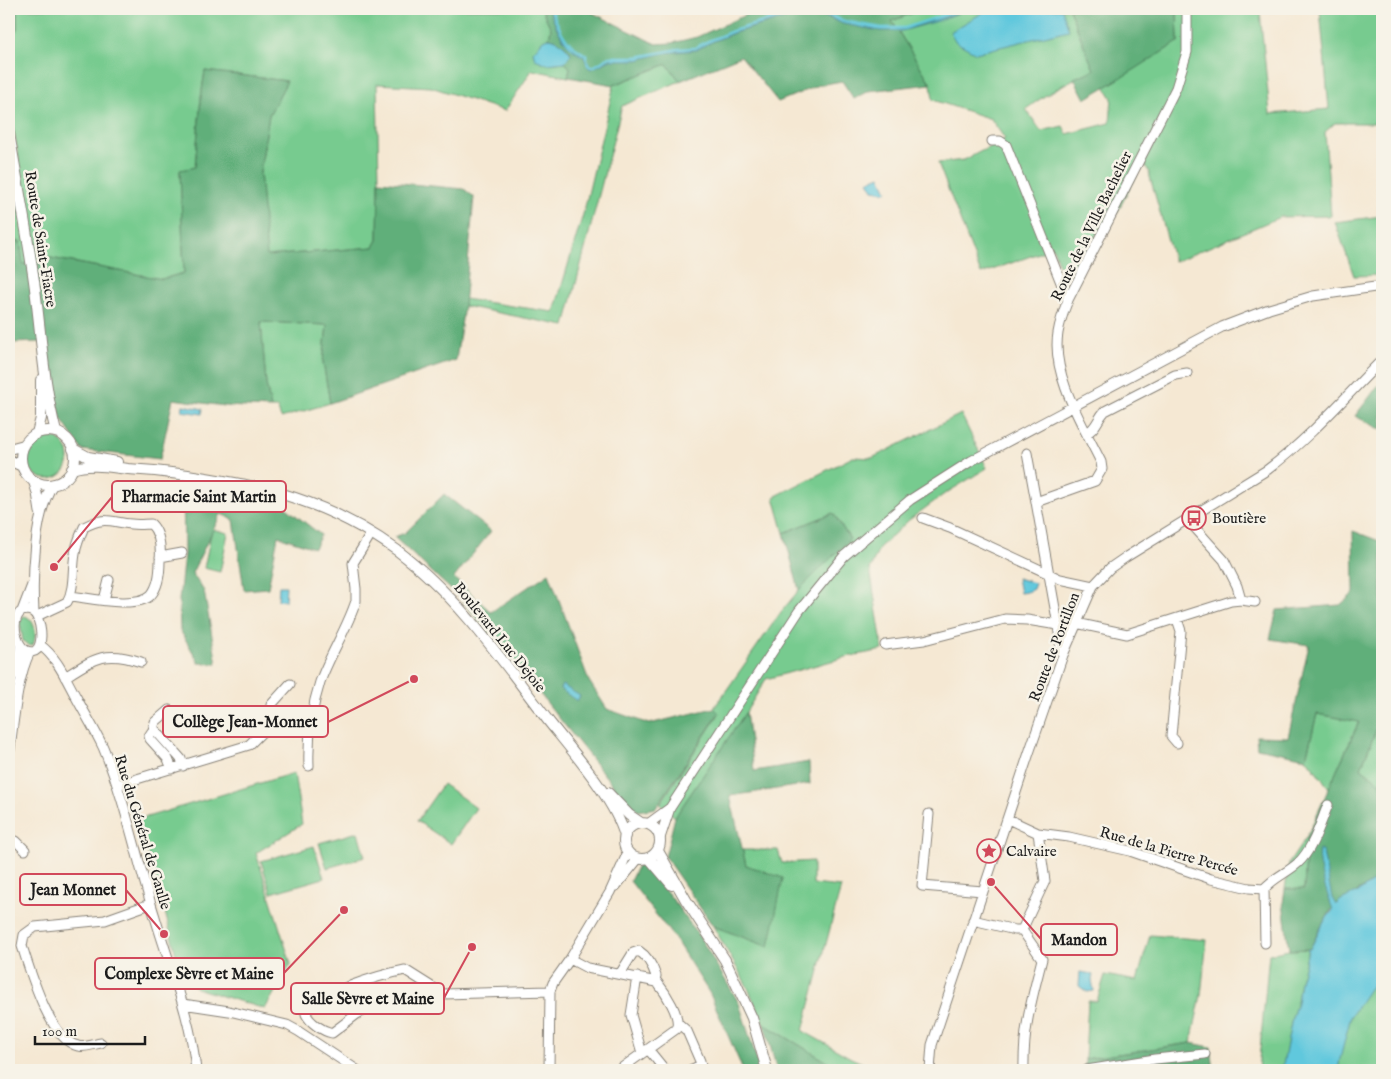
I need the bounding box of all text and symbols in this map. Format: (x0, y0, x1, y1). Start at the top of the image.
street label: Route de la Ville Bachelier (1047, 148, 1136, 304)
street label: Route de Saint-Fiacre (20, 170, 61, 309)
callout: Pharmacie Saint Martin (112, 481, 286, 512)
text: Pharmacie Saint Martin (122, 488, 277, 508)
bus stop icon: Boutière (1181, 505, 1207, 531)
place label: Boutière (1212, 509, 1266, 528)
street label: Boulevard Luc Dejoie (449, 578, 550, 696)
street label: Route de Portillon (1025, 590, 1084, 705)
callout: Collège Jean-Monnet (163, 706, 328, 737)
text: Collège Jean-Monnet (172, 713, 318, 733)
street label: Rue du Général de Gaulle (110, 752, 175, 912)
street label: Rue de la Pierre Percée (1097, 823, 1240, 880)
place icon: Calvaire (976, 838, 1002, 864)
place label: Calvaire (1006, 842, 1057, 861)
callout: Jean Monnet (20, 874, 126, 905)
text: Jean Monnet (28, 881, 116, 901)
callout: Mandon (1041, 924, 1117, 955)
text: Mandon (1051, 931, 1108, 951)
callout: Complexe Sèvre et Maine (95, 958, 284, 989)
text: Complexe Sèvre et Maine (105, 965, 274, 985)
callout: Salle Sèvre et Maine (291, 983, 444, 1014)
text: Salle Sèvre et Maine (302, 990, 435, 1010)
scale bar (35, 1014, 145, 1046)
text: 100 m (42, 1022, 78, 1041)

